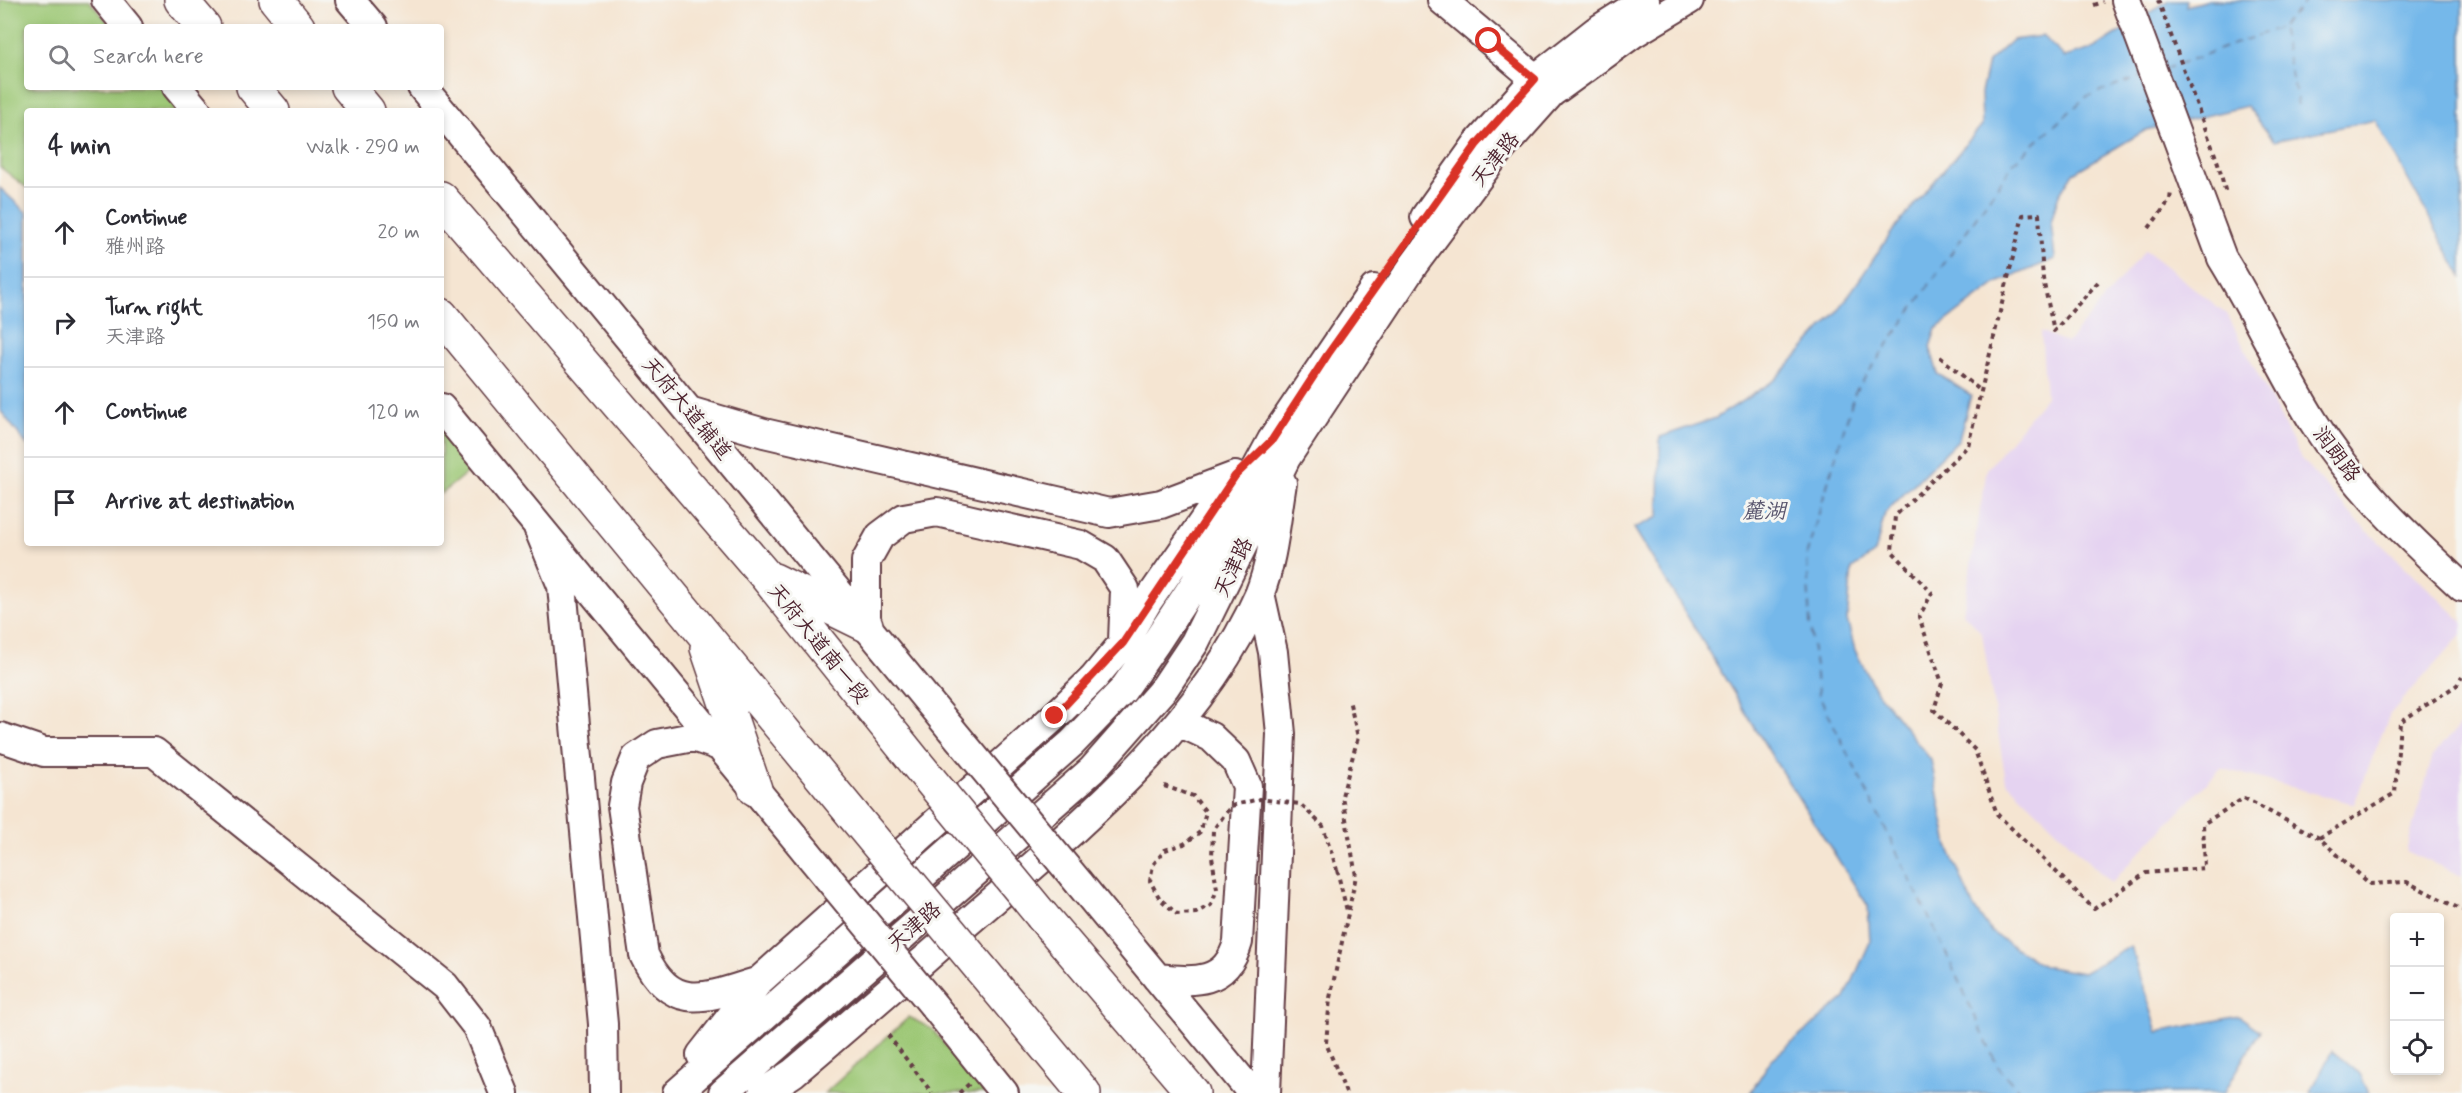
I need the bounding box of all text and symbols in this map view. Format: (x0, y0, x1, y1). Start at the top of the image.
search box (24, 24, 444, 90)
route start (1475, 27, 1501, 53)
icon: search (45, 41, 78, 74)
text: Search here (93, 43, 204, 71)
street label: 天津路 (1465, 126, 1526, 193)
text: 4 min (48, 130, 111, 164)
text: Walk · 290 m (306, 134, 420, 161)
text: Continue (105, 204, 187, 232)
icon: ahead (48, 216, 81, 249)
text: 20 m (377, 219, 420, 246)
text: 雅州路 (105, 234, 165, 261)
text: Turn right (105, 294, 203, 322)
icon: right (48, 306, 81, 339)
text: 150 m (367, 309, 420, 336)
text: 天津路 (105, 324, 165, 351)
street label: 天府大道辅道 (635, 351, 737, 466)
icon: ahead (48, 396, 81, 429)
text: Continue (105, 398, 187, 426)
text: 120 m (367, 399, 420, 426)
street label: 润朗路 (2306, 421, 2366, 488)
icon: arrive (48, 486, 81, 519)
text: Arrive at destination (105, 488, 295, 516)
water label: 麓湖 (1742, 498, 1788, 526)
street label: 天津路 (1208, 533, 1260, 602)
street label: 天府大道南一段 (761, 578, 875, 710)
route end (1041, 702, 1067, 728)
street label: 天津路 (882, 896, 948, 958)
map controls (2390, 913, 2444, 1075)
button: + (2390, 913, 2444, 967)
button: − (2390, 967, 2444, 1021)
button: locate (2390, 1021, 2444, 1075)

